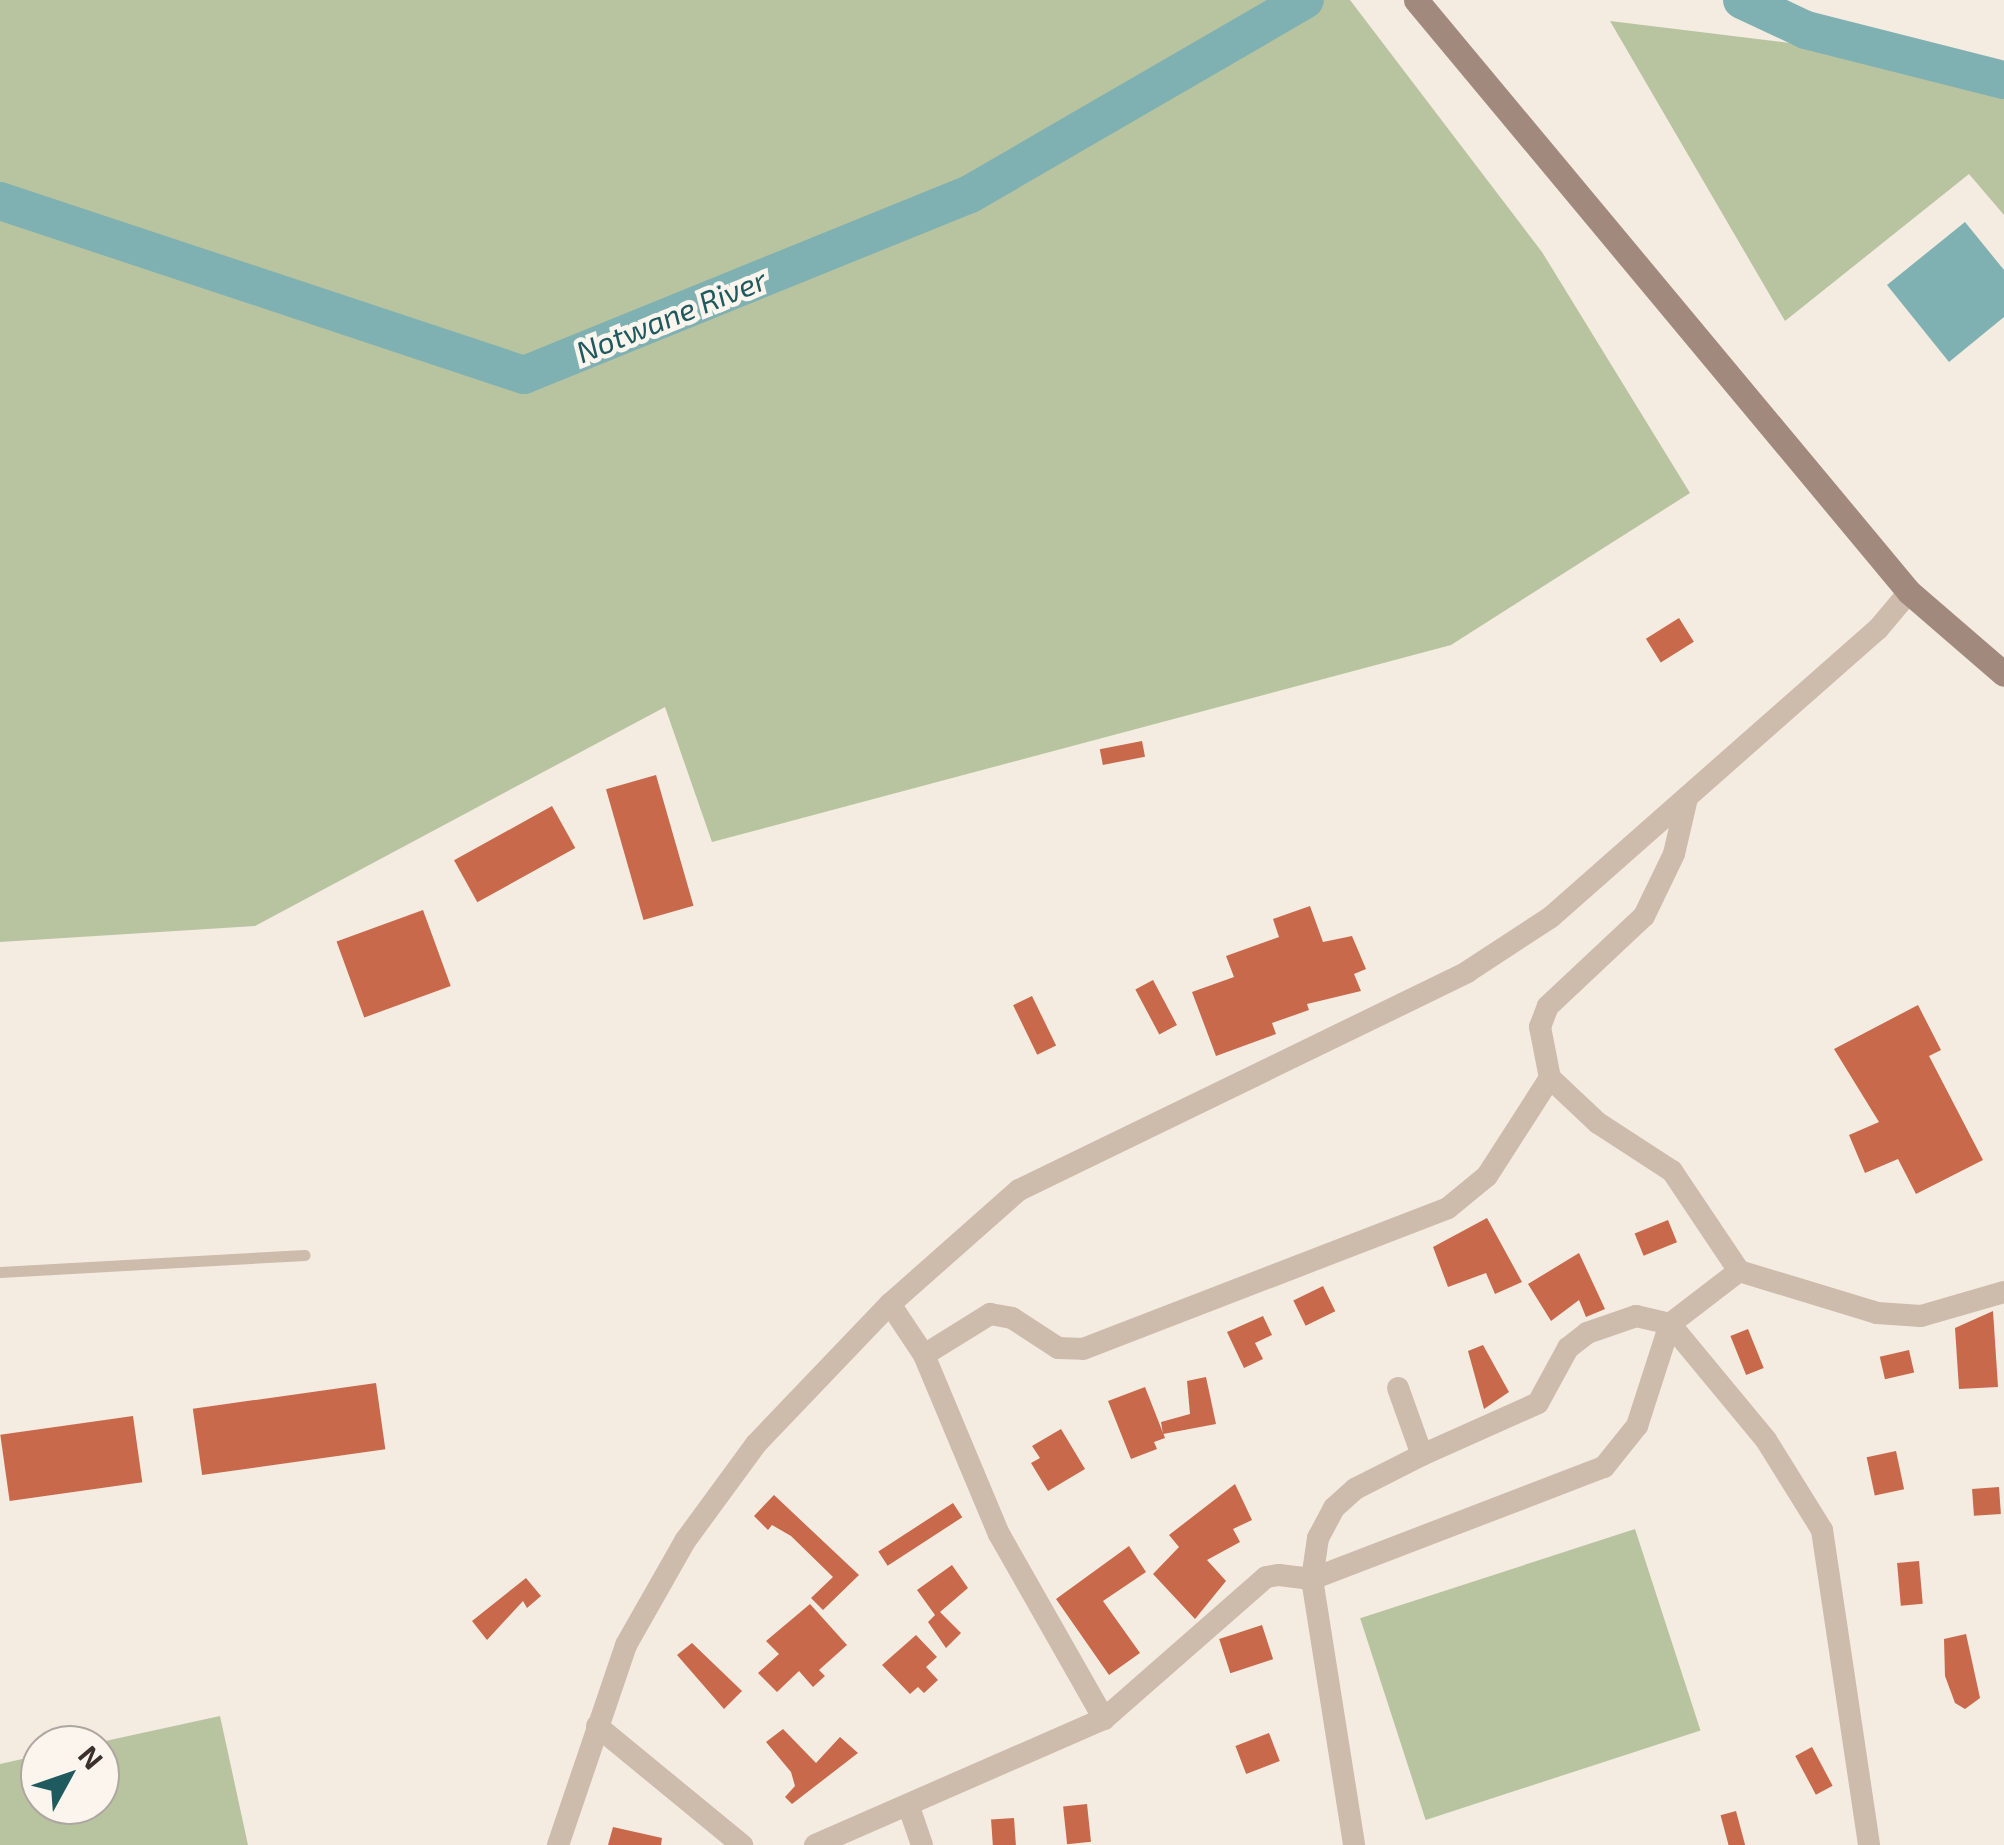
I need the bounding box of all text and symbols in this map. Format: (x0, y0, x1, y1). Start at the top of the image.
water label: Notwane River (571, 260, 771, 370)
north arrow (20, 1725, 120, 1825)
text: N (72, 1738, 111, 1776)

